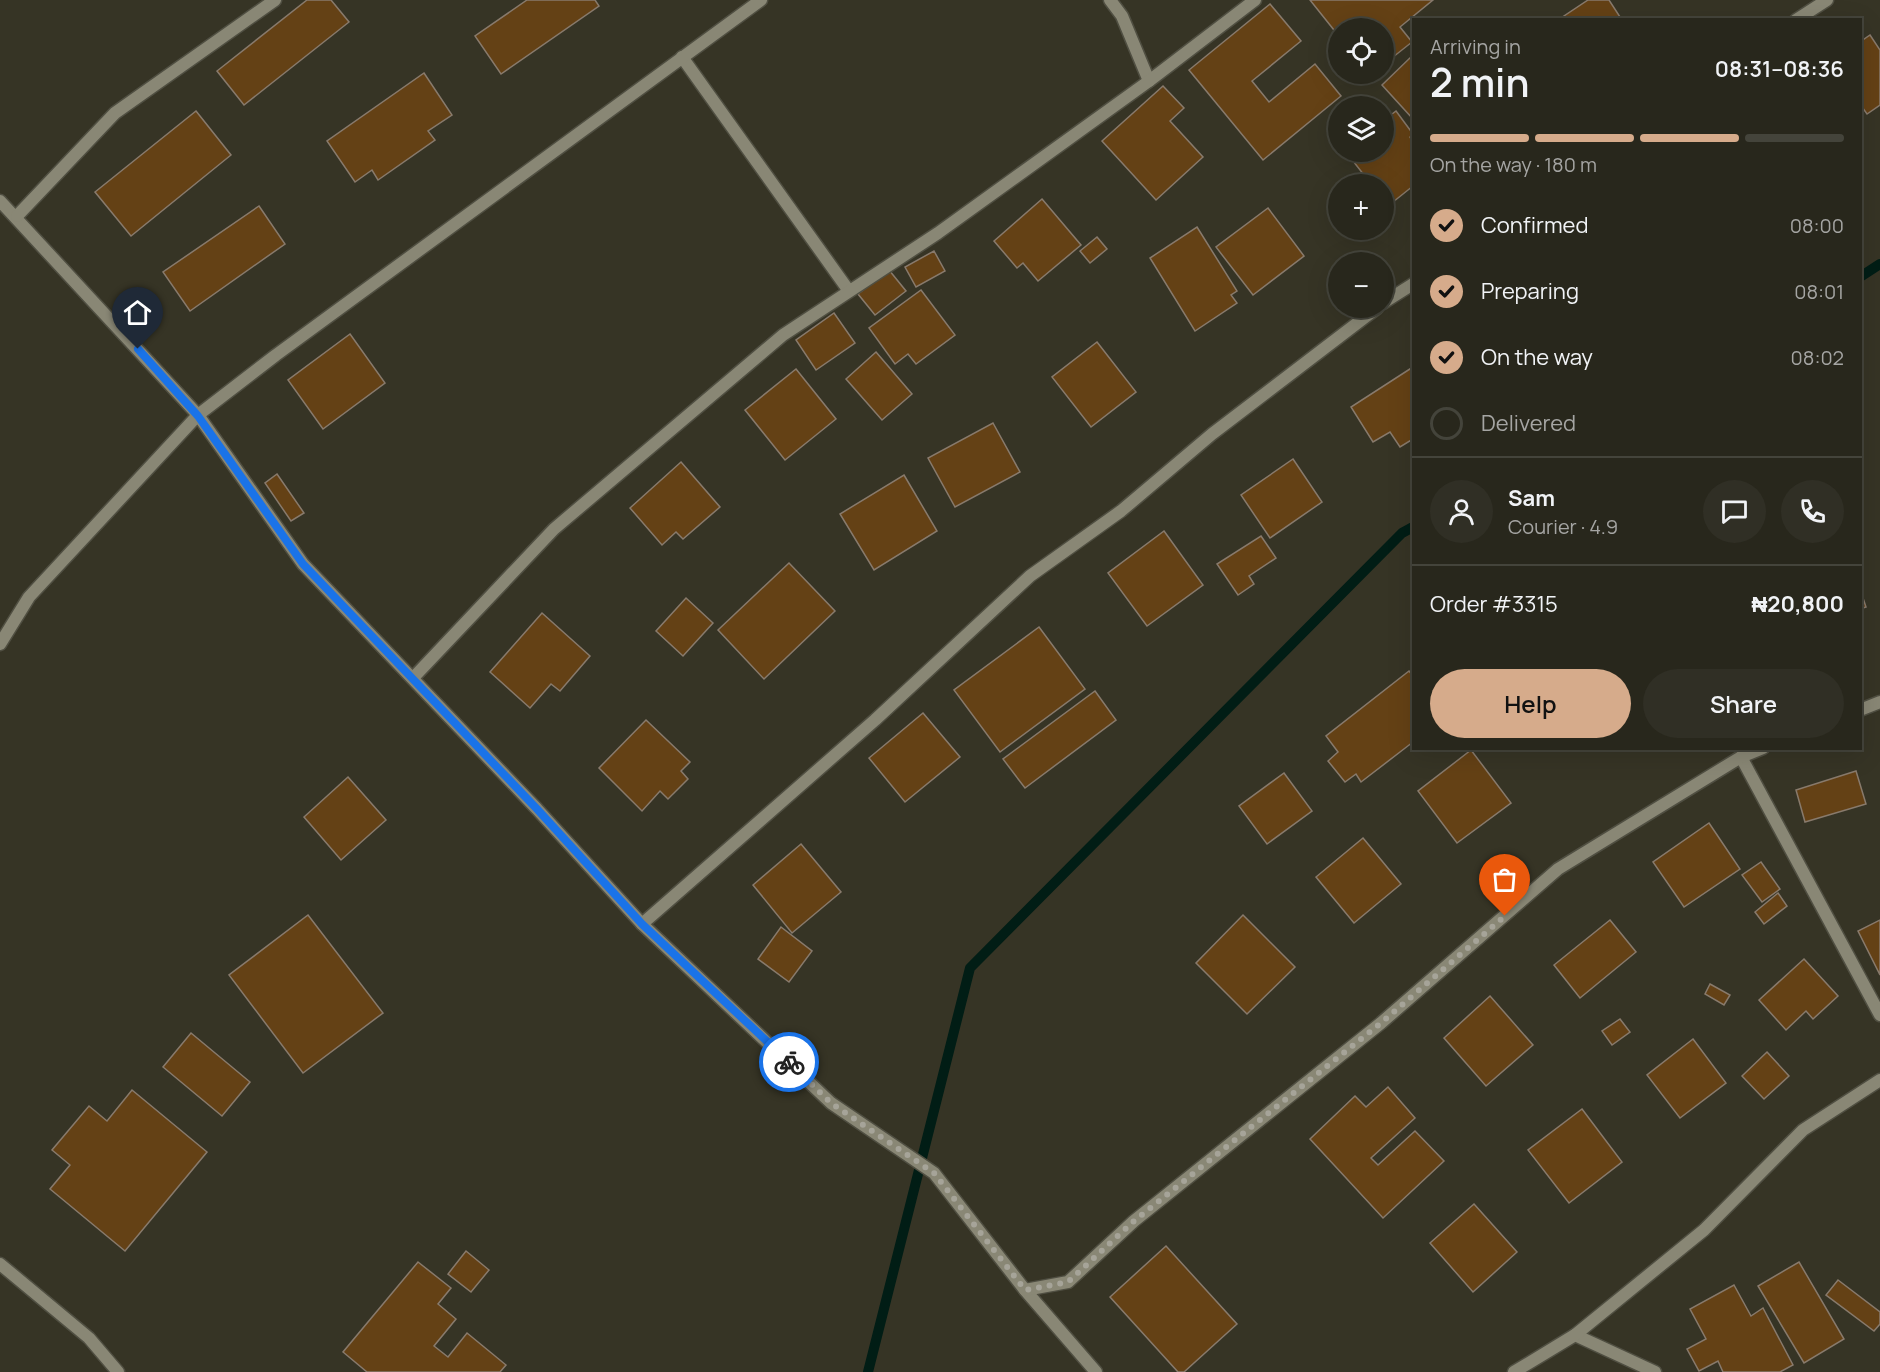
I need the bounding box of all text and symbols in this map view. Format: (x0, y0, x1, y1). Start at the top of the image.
map controls (1328, 18, 1394, 318)
button: locate (1328, 18, 1394, 84)
text: Arriving in (1430, 33, 1521, 60)
text: 08:31–08:36 (1715, 54, 1844, 84)
text: 2 min (1430, 55, 1529, 109)
button: layers (1328, 96, 1394, 162)
text: On the way · 180 m (1430, 151, 1597, 178)
button: + (1328, 174, 1394, 240)
icon: check (1430, 209, 1463, 242)
text: Confirmed (1481, 210, 1589, 240)
text: 08:00 (1790, 212, 1844, 239)
button: − (1328, 252, 1394, 318)
icon: check (1430, 275, 1463, 308)
text: Preparing (1481, 276, 1579, 306)
text: 08:01 (1794, 278, 1844, 305)
pin (112, 287, 163, 349)
icon: home (121, 296, 154, 329)
icon: check (1430, 341, 1463, 374)
text: On the way (1481, 342, 1593, 372)
text: 08:02 (1791, 344, 1844, 371)
text: Delivered (1481, 408, 1576, 438)
button: person (1430, 480, 1493, 543)
button: chat (1703, 480, 1766, 543)
button: phone (1781, 480, 1844, 543)
text: Sam (1508, 483, 1555, 513)
text: Courier · 4.9 (1508, 513, 1618, 540)
text: Order #3315 (1430, 589, 1558, 619)
text: ₦20,800 (1751, 589, 1844, 619)
button: Help (1430, 669, 1631, 738)
button: Share (1643, 669, 1844, 738)
pin (1479, 854, 1530, 916)
icon: bag (1488, 863, 1521, 896)
courier (759, 1032, 819, 1092)
icon: bike (773, 1046, 806, 1079)

